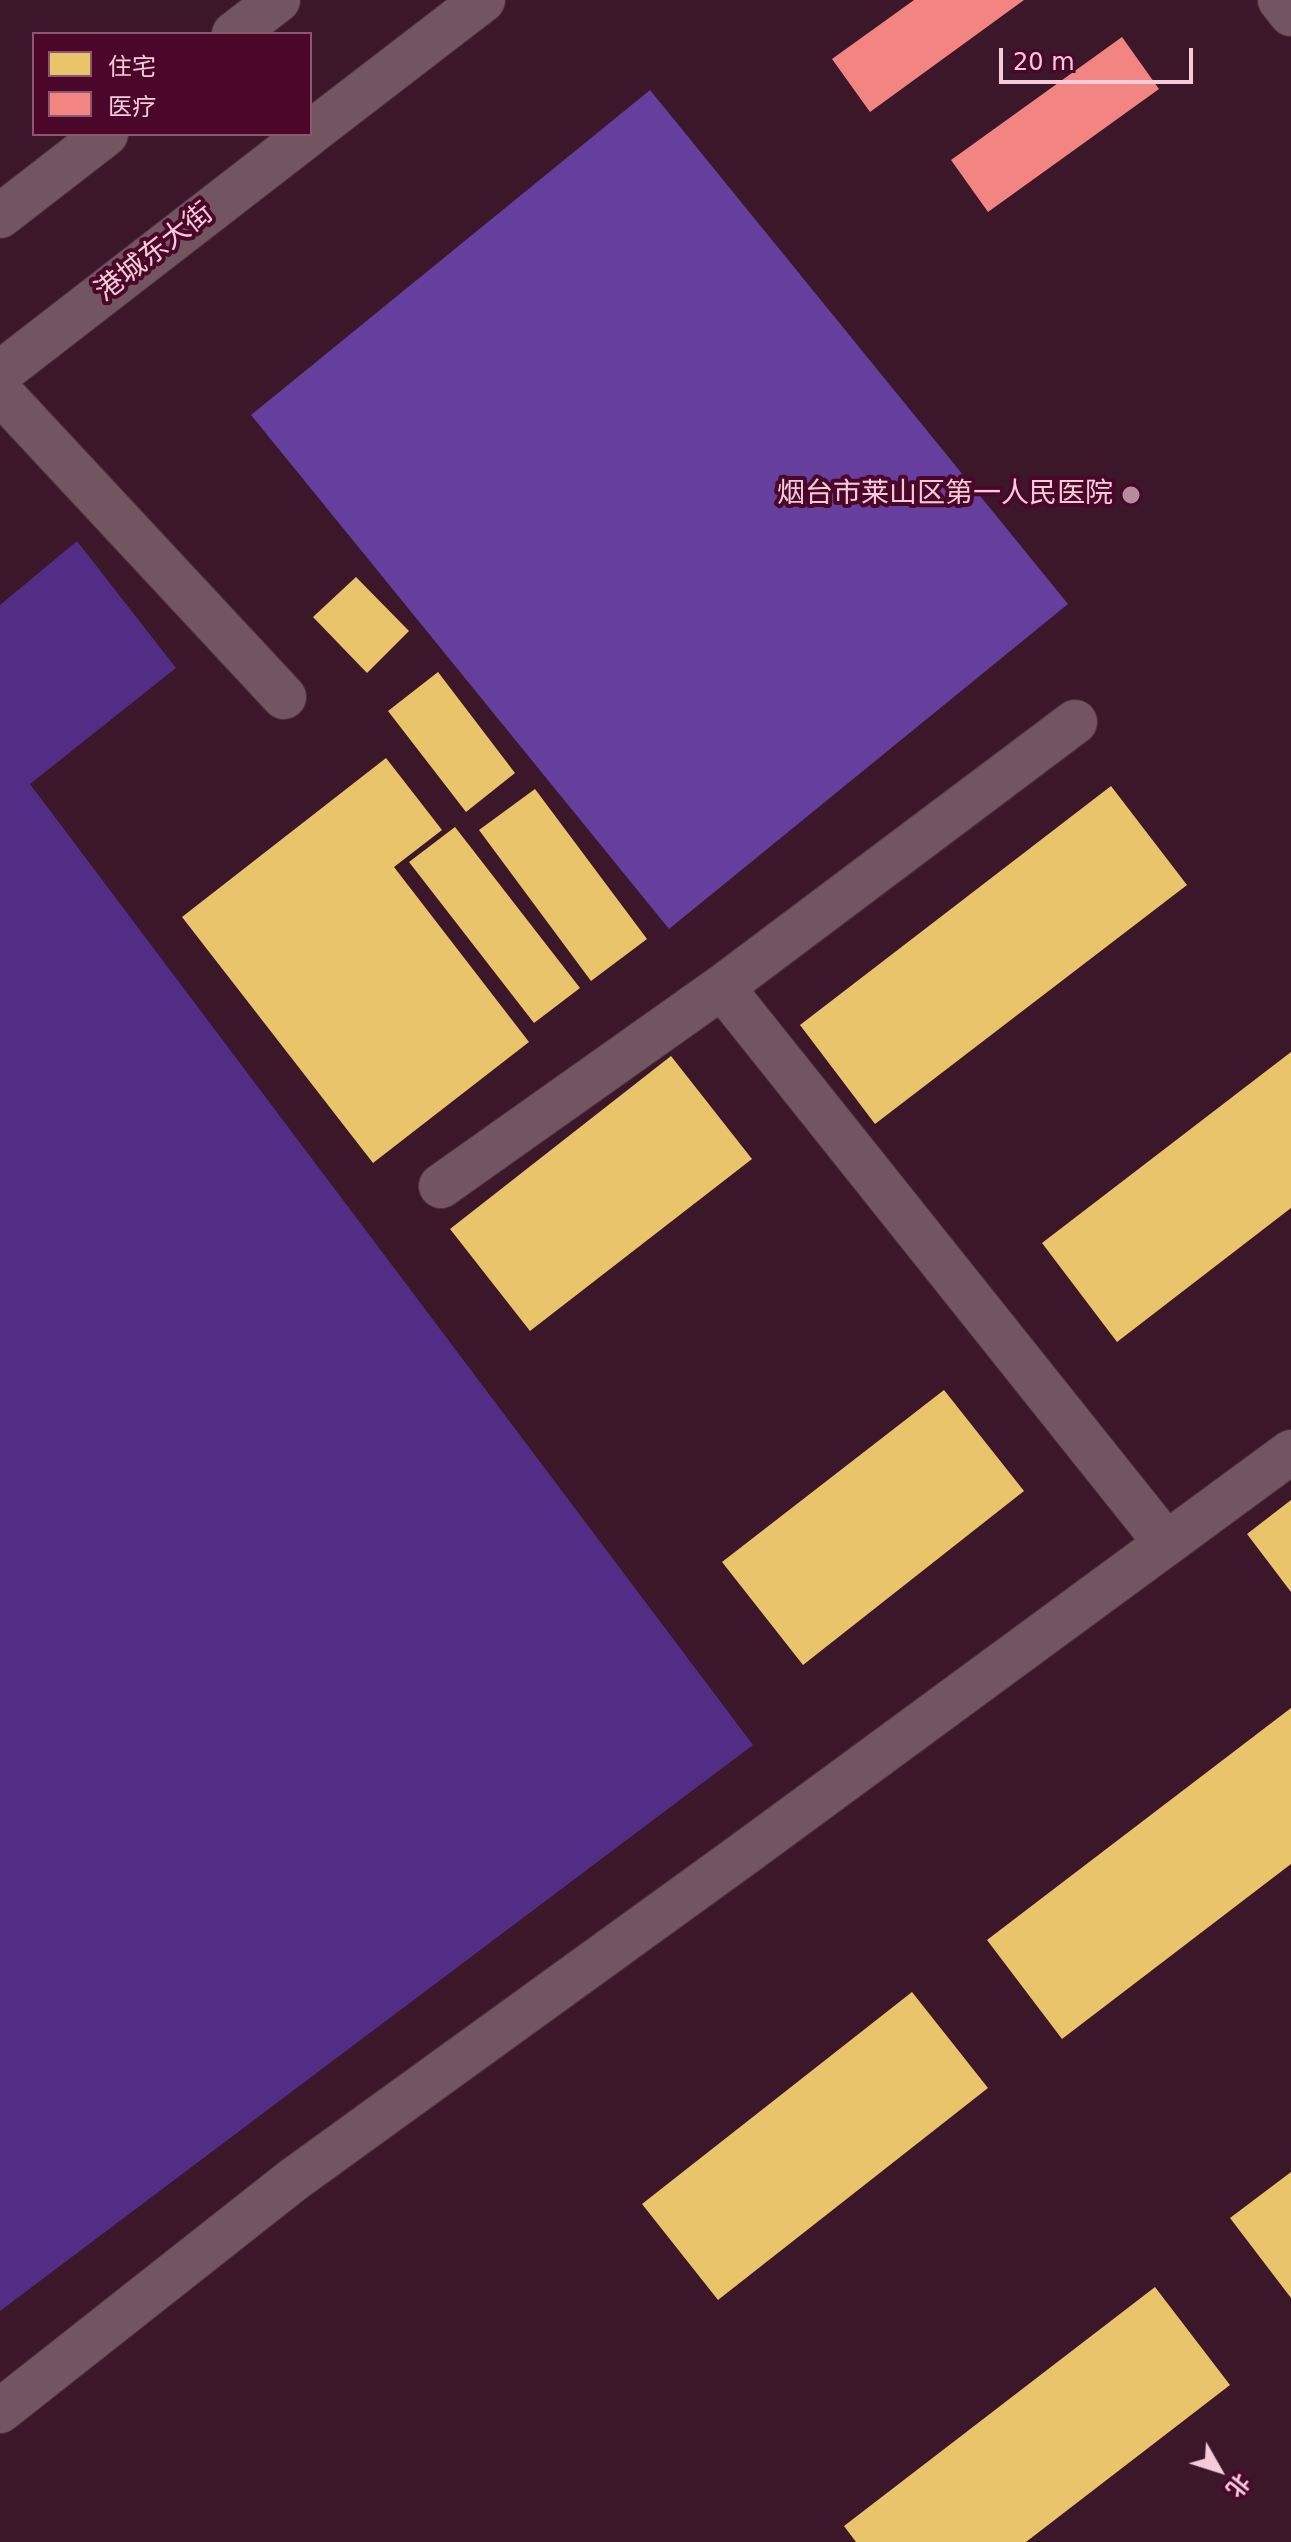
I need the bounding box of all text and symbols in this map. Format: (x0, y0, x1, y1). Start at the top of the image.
legend (32, 32, 312, 136)
scale bar (1003, 32, 1197, 82)
text: 20 m (1013, 48, 1075, 76)
text: 住宅 (108, 53, 156, 81)
text: 医疗 (108, 93, 156, 121)
street label: 港城东大街 (89, 197, 221, 309)
place label: 烟台市莱山区第一人民医院 (777, 478, 1113, 512)
marker: 烟台市莱山区第一人民医院 (1120, 484, 1142, 506)
north arrow (1179, 2430, 1259, 2510)
text: 北 (1221, 2469, 1255, 2502)

